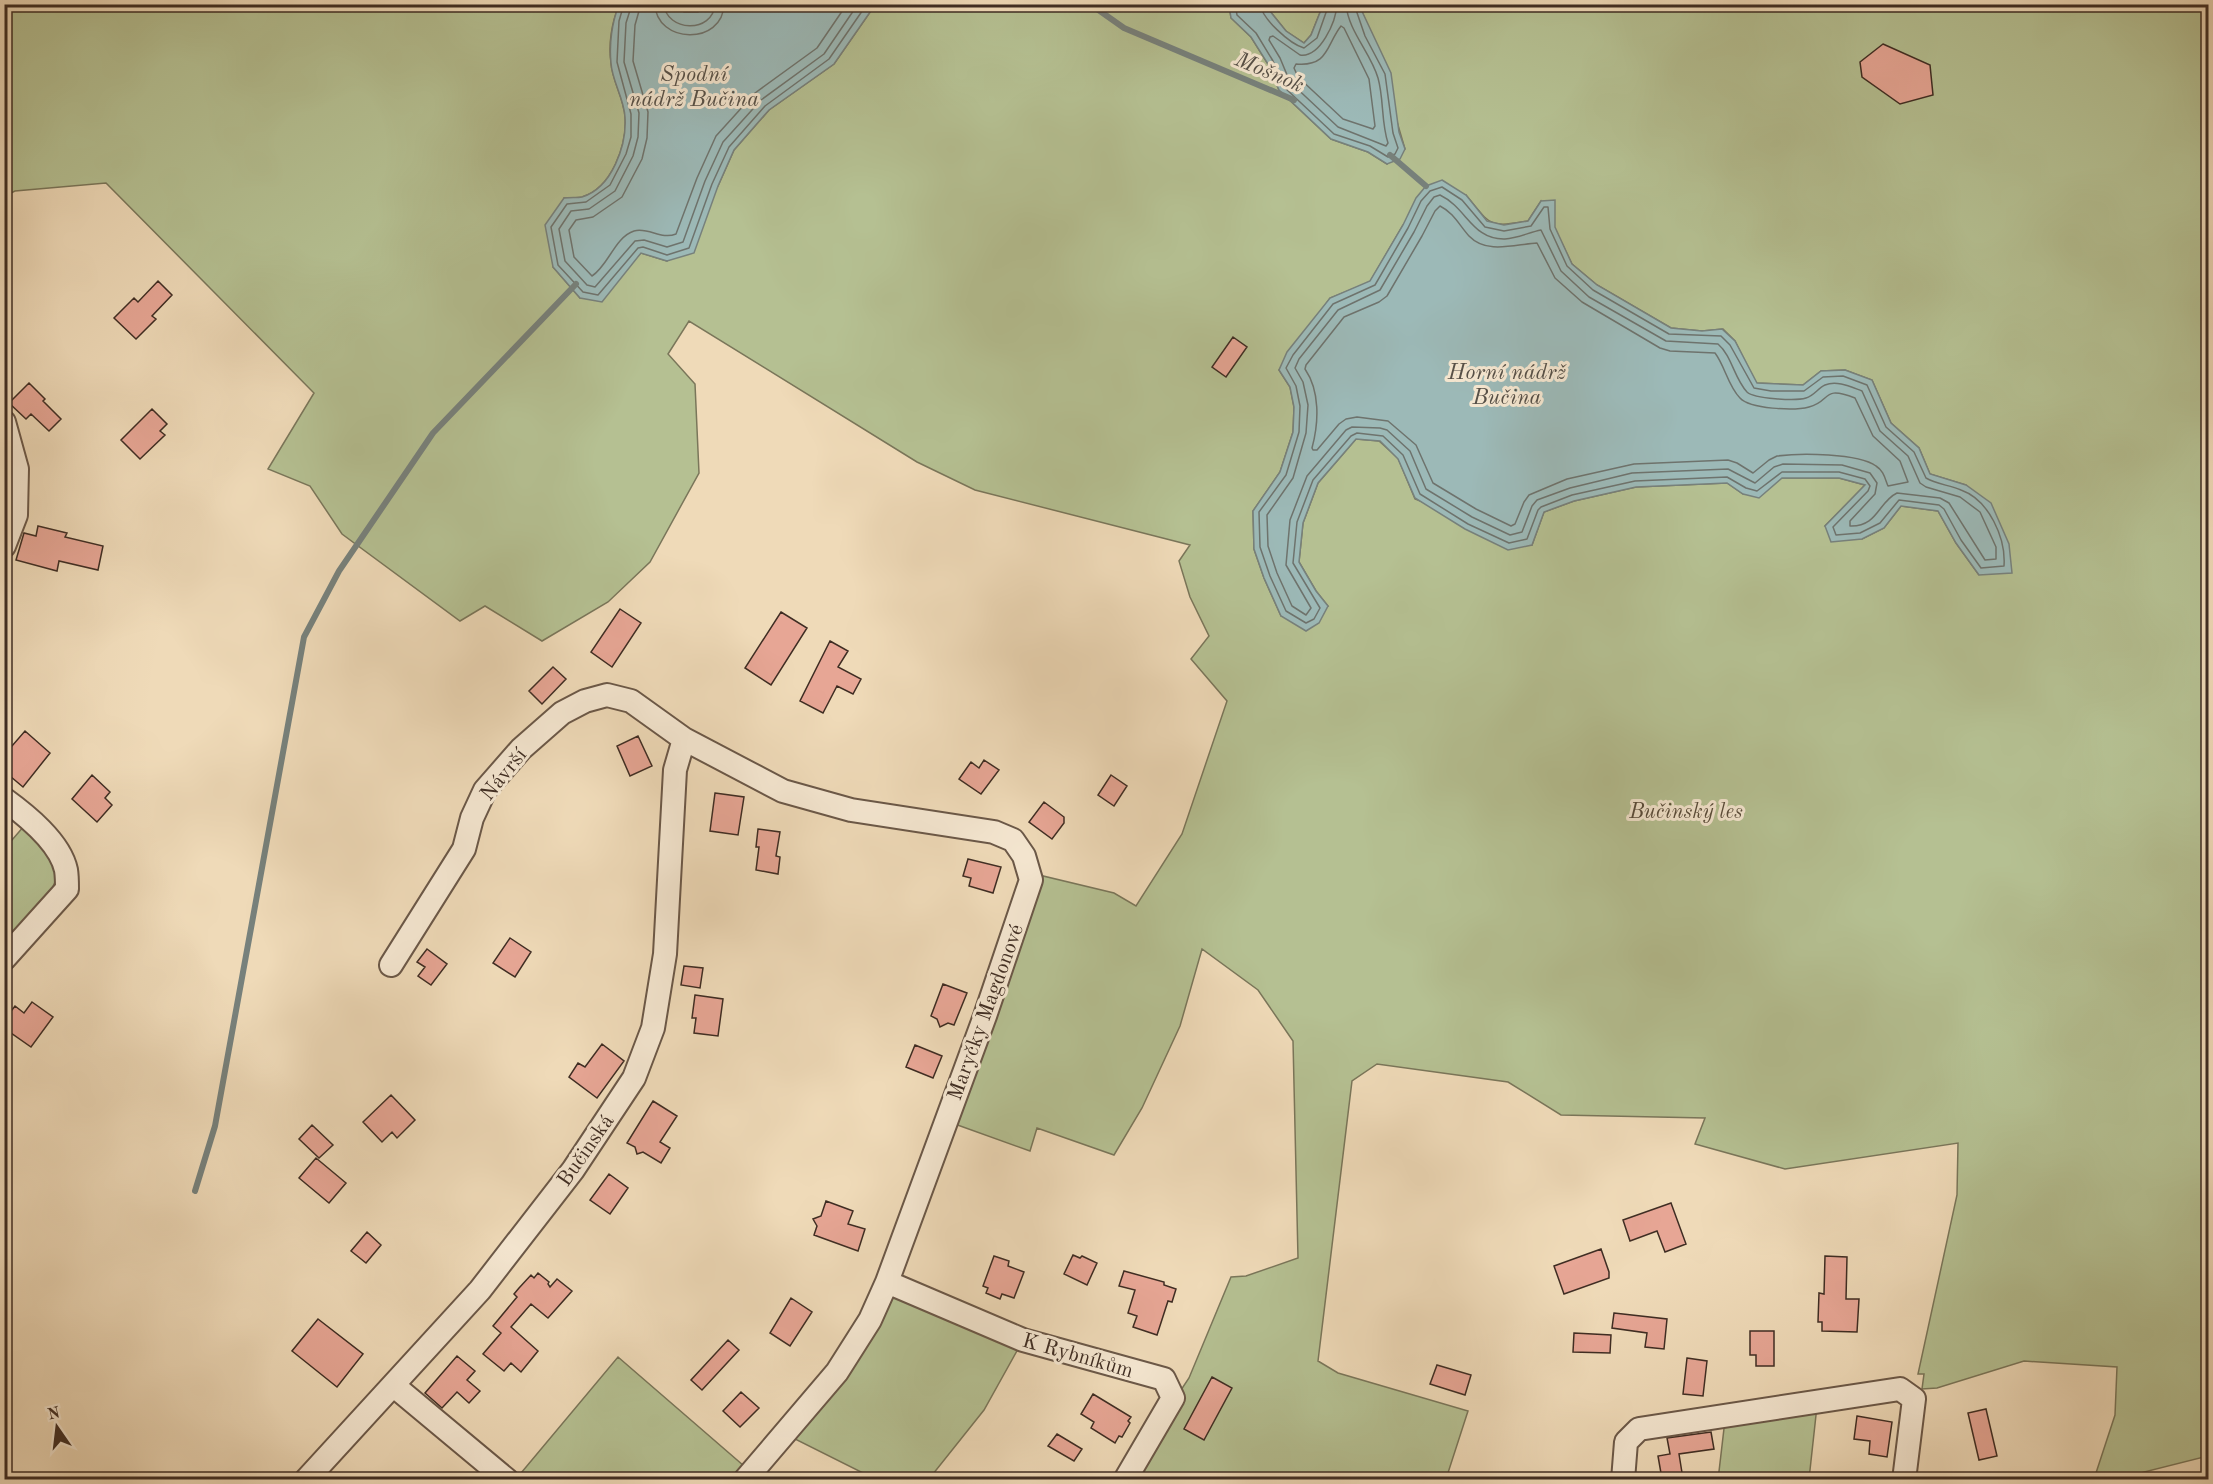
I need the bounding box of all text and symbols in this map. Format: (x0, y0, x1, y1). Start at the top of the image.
water label: Mošnok (1231, 48, 1307, 97)
water label: Spodní nádrž Bučina (629, 64, 759, 111)
water label: Horní nádrž Bučina (1447, 362, 1568, 409)
street label: Návrší (477, 745, 532, 805)
park label: Bučinský les (1628, 802, 1743, 823)
street label: Maryčky Magdonové (945, 922, 1028, 1103)
street label: Bučinská (554, 1111, 618, 1191)
street label: K Rybníkům (1020, 1331, 1136, 1382)
north arrow (27, 1397, 87, 1457)
text: N (46, 1405, 62, 1424)

